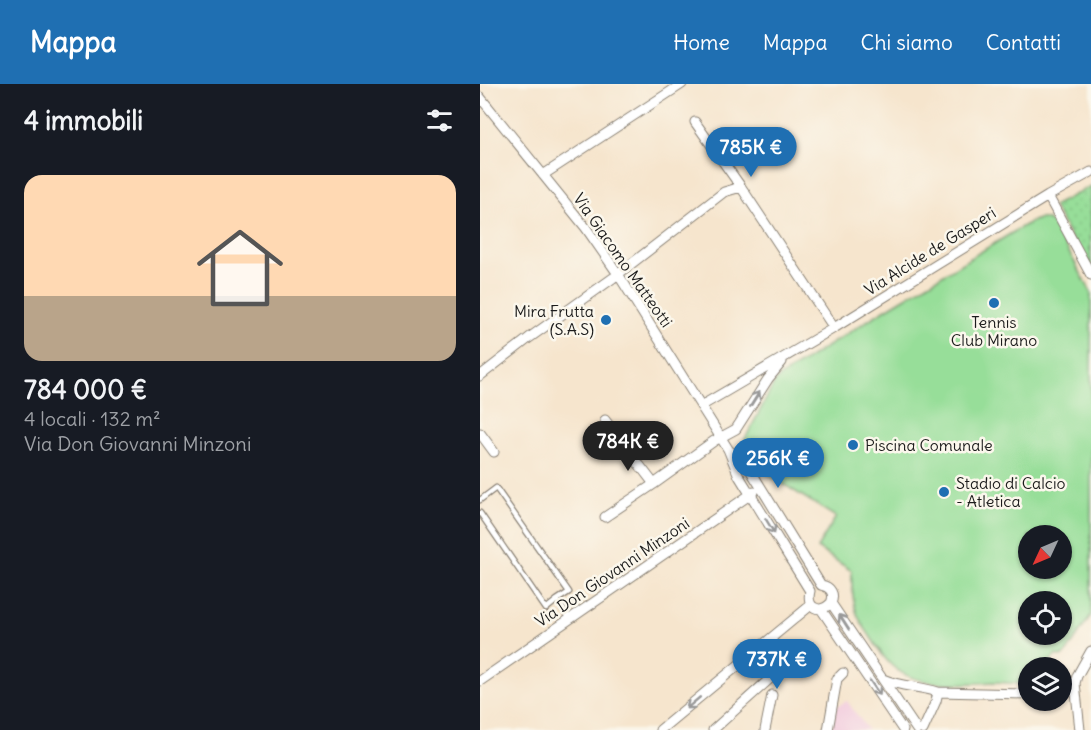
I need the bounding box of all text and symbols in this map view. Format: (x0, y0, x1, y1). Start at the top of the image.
text: Mappa (30, 24, 116, 60)
text: Home (673, 29, 730, 56)
text: Mappa (763, 29, 828, 56)
text: Chi siamo (861, 29, 953, 56)
text: Contatti (986, 29, 1061, 56)
text: 4 immobili (24, 104, 143, 137)
icon: filters (423, 104, 456, 137)
pin: 785K € (702, 127, 800, 178)
text: 785K € (720, 134, 782, 159)
street label: Via Giacomo Matteotti (569, 189, 677, 331)
street label: Via Alcide de Gasperi (860, 202, 1000, 300)
icon: home (186, 214, 294, 322)
marker: Tennis Club Mirano (987, 296, 1001, 310)
place label: Mira Frutta (S.A.S) (514, 301, 594, 339)
place label: Tennis Club Mirano (951, 312, 1037, 350)
marker: Mira Frutta (S.A.S) (599, 313, 613, 327)
text: 784 000 € (24, 373, 147, 406)
one-way arrow (748, 391, 761, 408)
text: 4 locali · 132 m² (24, 406, 160, 431)
pin: 784K € (579, 421, 677, 472)
text: 784K € (597, 428, 659, 453)
text: Via Don Giovanni Minzoni (24, 431, 251, 456)
place label: Piscina Comunale (865, 435, 993, 455)
pin: 256K € (729, 438, 827, 489)
marker: Piscina Comunale (846, 438, 860, 452)
text: 256K € (746, 445, 810, 470)
place label: Stadio di Calcio - Atletica (956, 473, 1066, 511)
marker: Stadio di Calcio - Atletica (937, 485, 951, 499)
street label: Via Don Giovanni Minzoni (531, 513, 693, 631)
one-way arrow (765, 517, 777, 534)
north arrow (1018, 525, 1072, 579)
map controls (1018, 525, 1072, 711)
button: locate (1018, 591, 1072, 645)
one-way arrow (837, 614, 849, 631)
pin: 737K € (728, 639, 826, 690)
text: 737K € (747, 646, 807, 671)
button: layers (1018, 657, 1072, 711)
one-way arrow (869, 680, 881, 696)
one-way arrow (686, 696, 701, 710)

